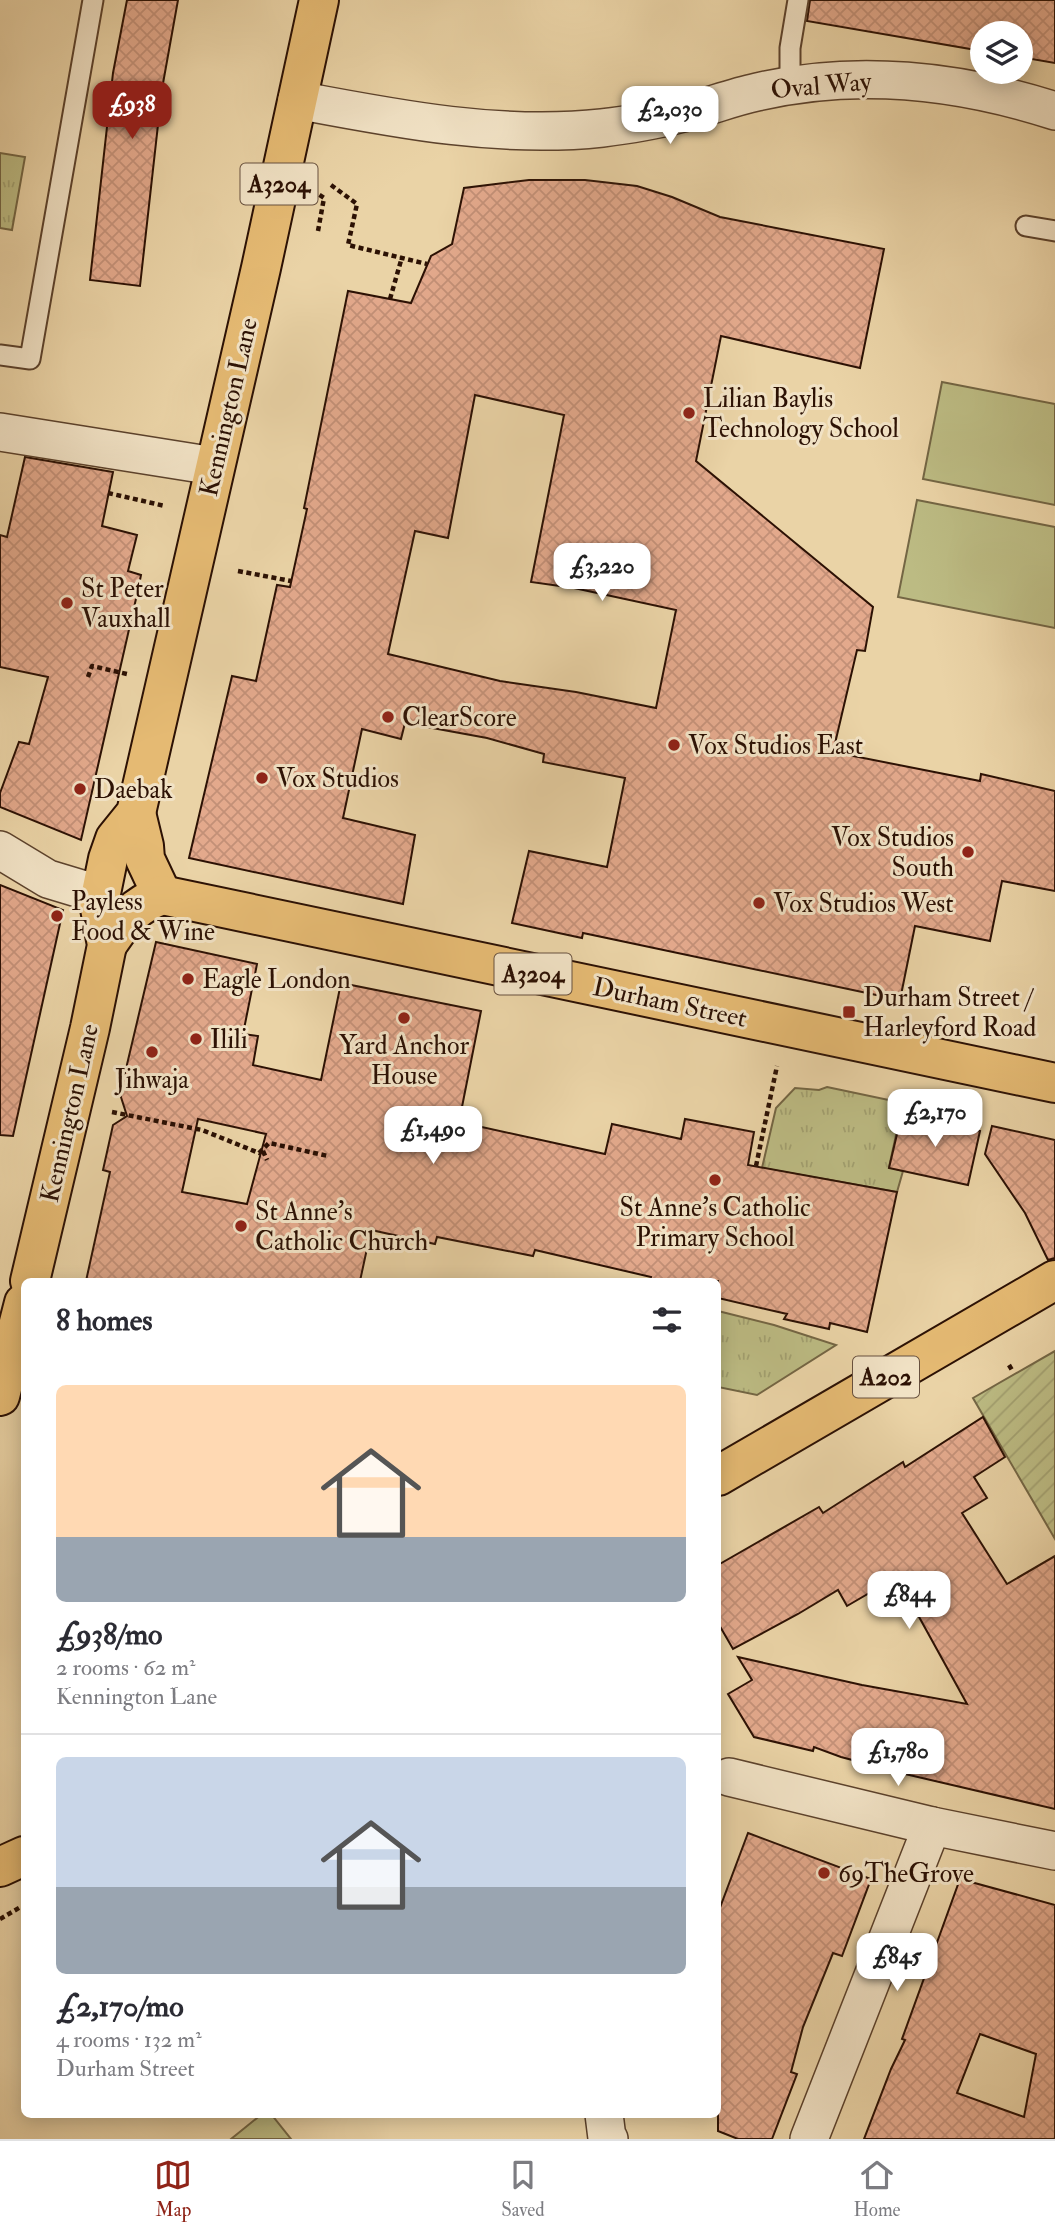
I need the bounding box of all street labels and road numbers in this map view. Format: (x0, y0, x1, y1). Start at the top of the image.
street label: Oval Way (769, 66, 873, 106)
road number: A3204 (240, 164, 318, 204)
street label: Kennington Lane (193, 315, 265, 500)
road number: A3204 (494, 954, 572, 994)
street label: Durham Street (590, 971, 750, 1035)
street label: Kennington Lane (34, 1021, 106, 1206)
road number: A202 (853, 1357, 919, 1398)

